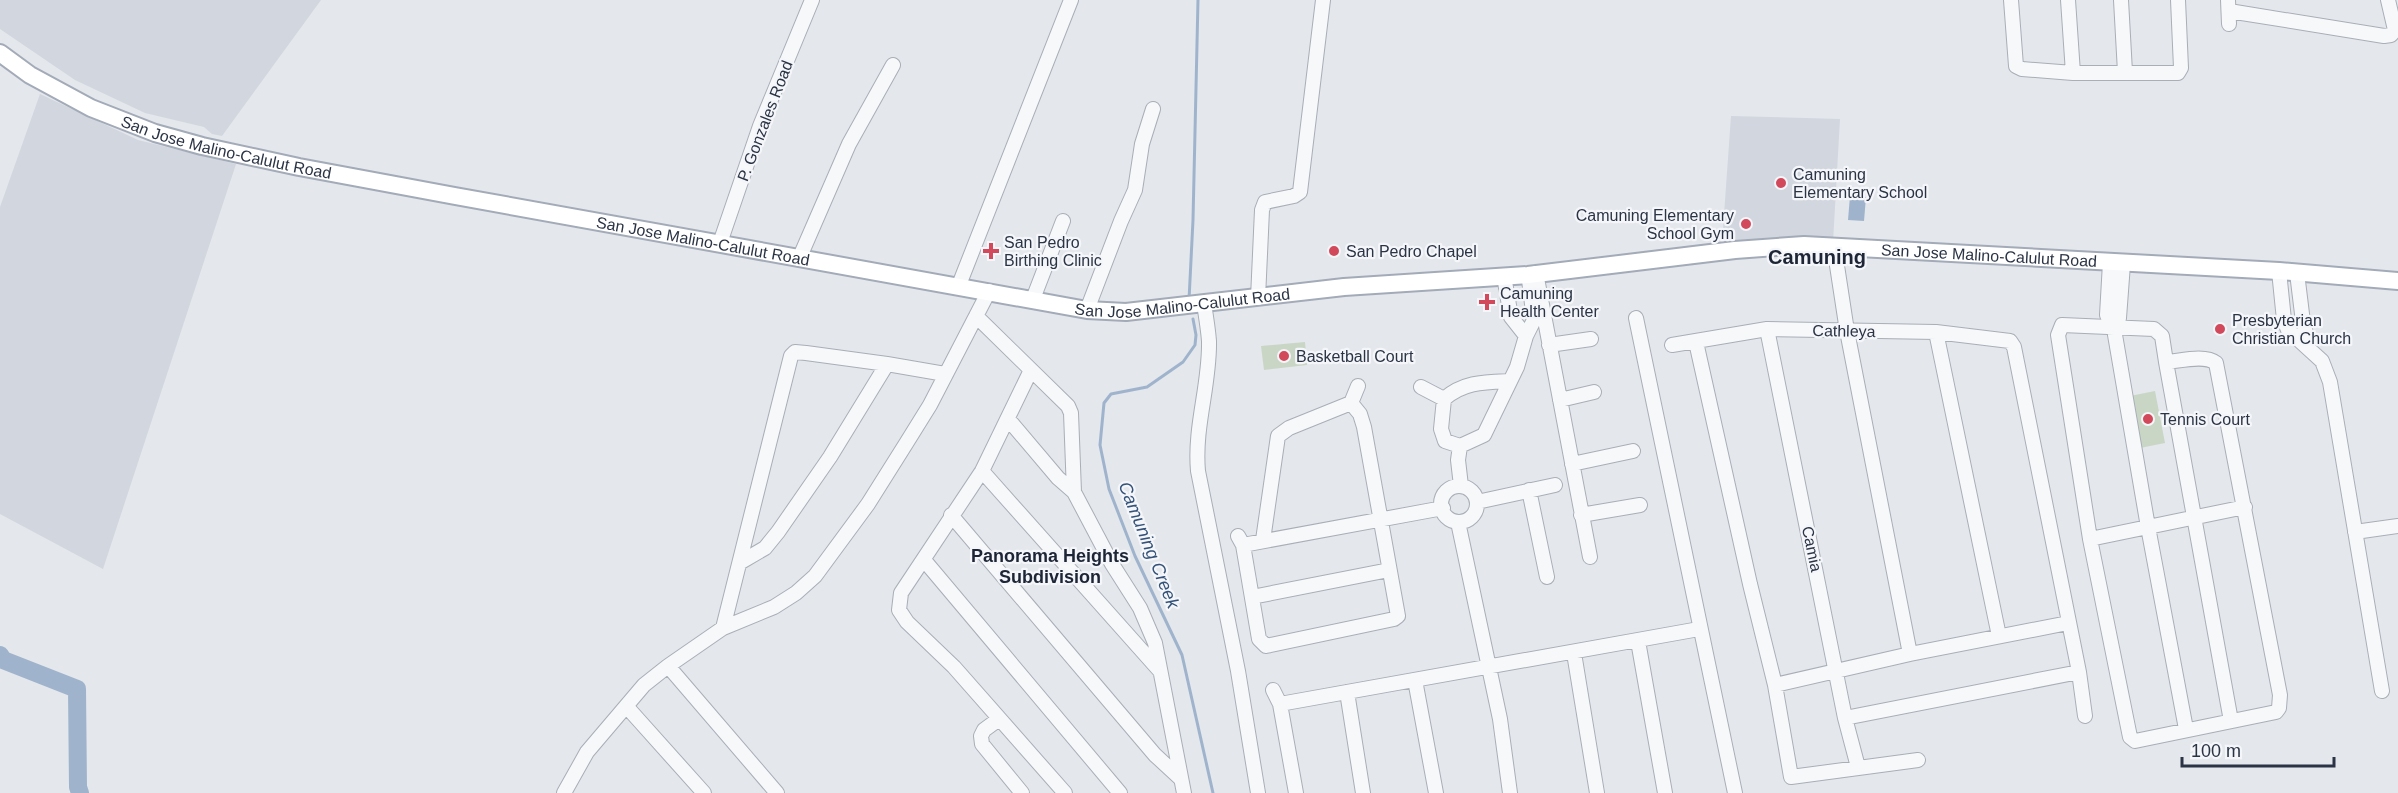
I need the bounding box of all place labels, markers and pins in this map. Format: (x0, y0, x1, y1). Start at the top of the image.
place label: Camuning Elementary School (1793, 166, 1927, 201)
marker: Camuning Elementary School (1774, 176, 1788, 190)
place label: Camuning Elementary School Gym (1576, 207, 1734, 242)
marker: Camuning Elementary School Gym (1739, 217, 1753, 231)
place label: San Pedro Birthing Clinic (1004, 234, 1102, 269)
marker: San Pedro Birthing Clinic (982, 242, 1000, 260)
place label: San Pedro Chapel (1346, 243, 1477, 260)
marker: San Pedro Chapel (1327, 244, 1341, 258)
place label: Camuning Health Center (1500, 285, 1599, 320)
marker: Camuning Health Center (1478, 293, 1496, 311)
place label: Presbyterian Christian Church (2232, 312, 2351, 347)
marker: Presbyterian Christian Church (2213, 322, 2227, 336)
place label: Basketball Court (1296, 348, 1414, 365)
marker: Basketball Court (1277, 349, 1291, 363)
place label: Tennis Court (2160, 411, 2250, 428)
marker: Tennis Court (2141, 412, 2155, 426)

